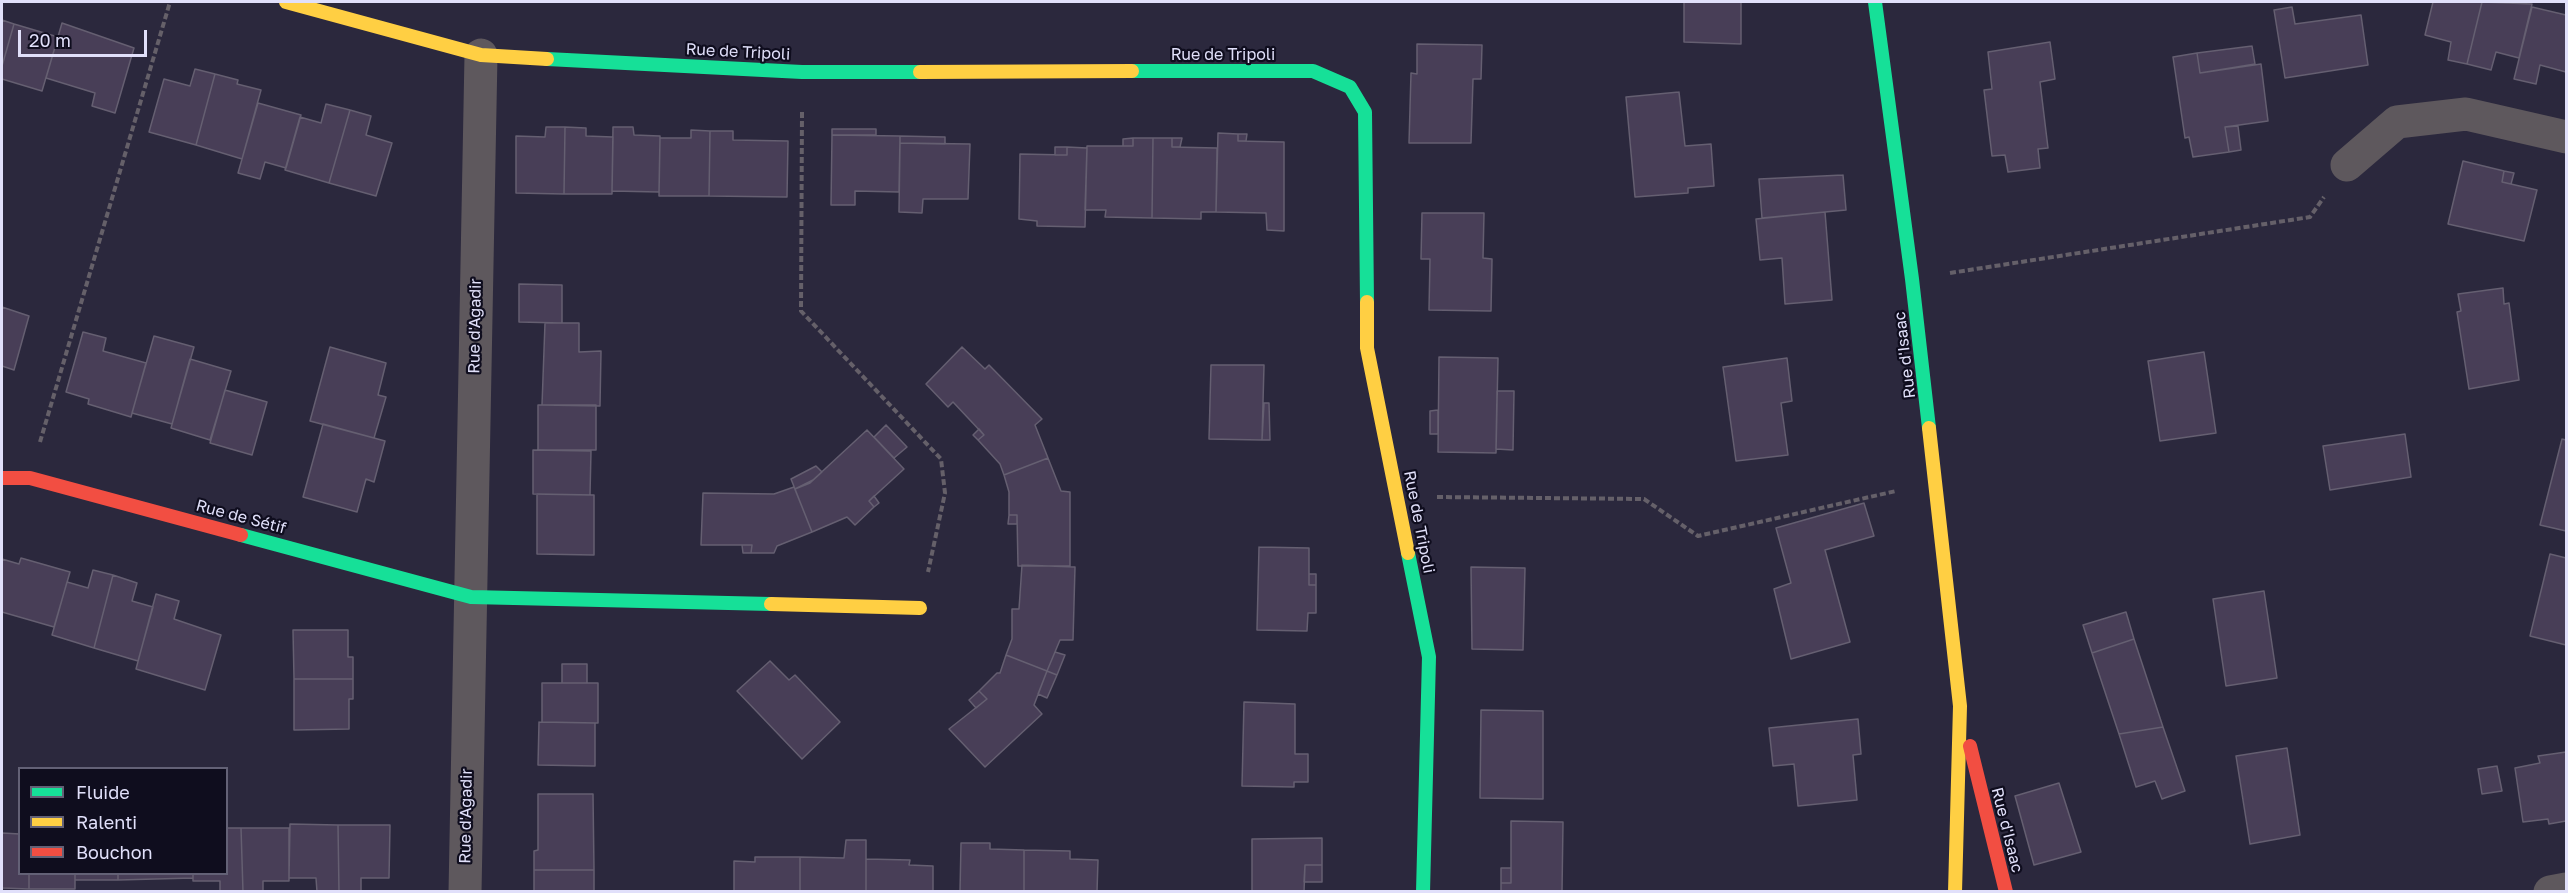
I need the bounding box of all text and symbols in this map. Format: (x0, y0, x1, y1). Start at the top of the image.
scale bar (21, 18, 150, 56)
text: 20 m (29, 29, 71, 51)
street label: Rue de Tripoli (685, 40, 791, 64)
street label: Rue de Tripoli (1171, 45, 1275, 65)
street label: Rue d'Agadir (465, 278, 485, 374)
street label: Rue d'Isaac (1890, 311, 1920, 399)
street label: Rue de Tripoli (1400, 469, 1438, 575)
street label: Rue de Sétif (194, 496, 288, 538)
legend (18, 767, 228, 875)
street label: Rue d'Agadir (456, 768, 476, 864)
text: Fluide (76, 781, 130, 803)
street label: Rue d'Isaac (1987, 785, 2027, 875)
text: Ralenti (76, 811, 137, 833)
text: Bouchon (76, 841, 153, 863)

